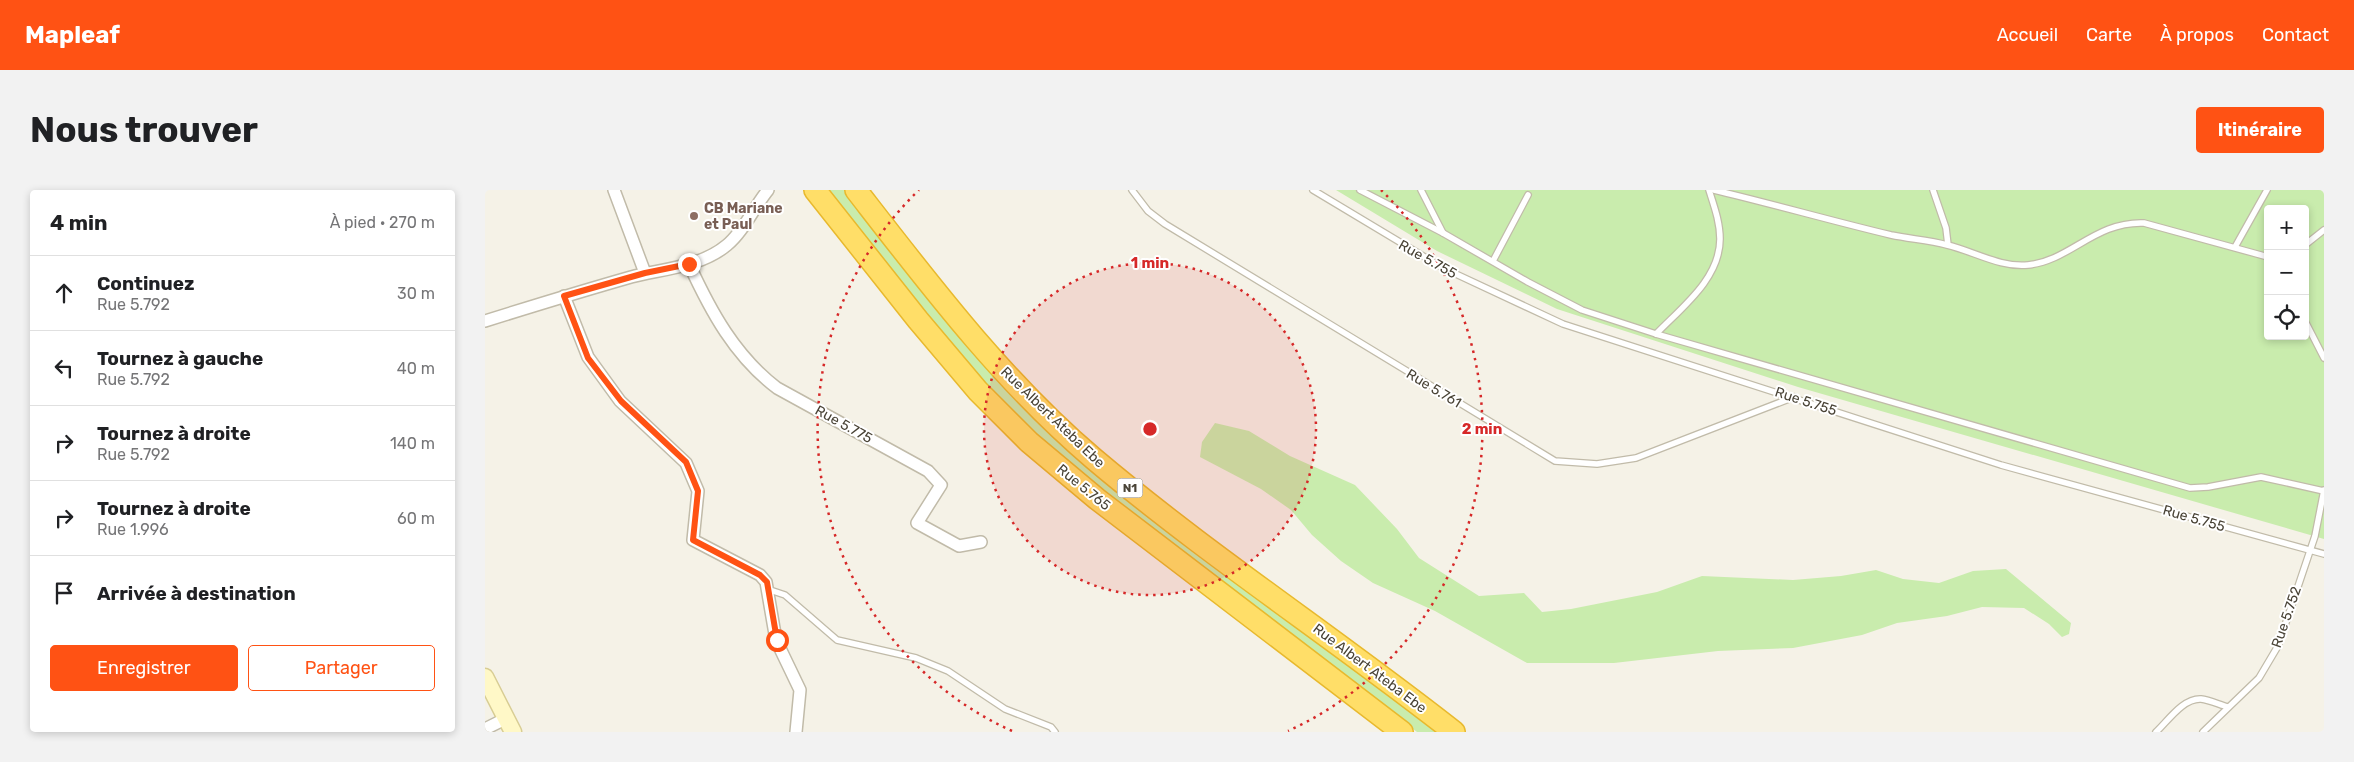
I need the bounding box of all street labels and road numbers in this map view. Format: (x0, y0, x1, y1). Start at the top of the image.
street label: Rue 5.755 (1396, 236, 1460, 282)
street label: Rue Albert Ateba Ebe (997, 363, 1108, 471)
street label: Rue 5.761 (1403, 365, 1464, 411)
street label: Rue 5.755 (1773, 384, 1839, 419)
street label: Rue 5.775 (812, 402, 875, 447)
street label: Rue 5.765 (1054, 461, 1114, 514)
road number: N1 (1117, 478, 1143, 498)
street label: Rue 5.755 (2161, 501, 2227, 535)
street label: Rue 5.752 (2268, 584, 2305, 650)
street label: Rue Albert Ateba Ebe (1310, 620, 1430, 717)

